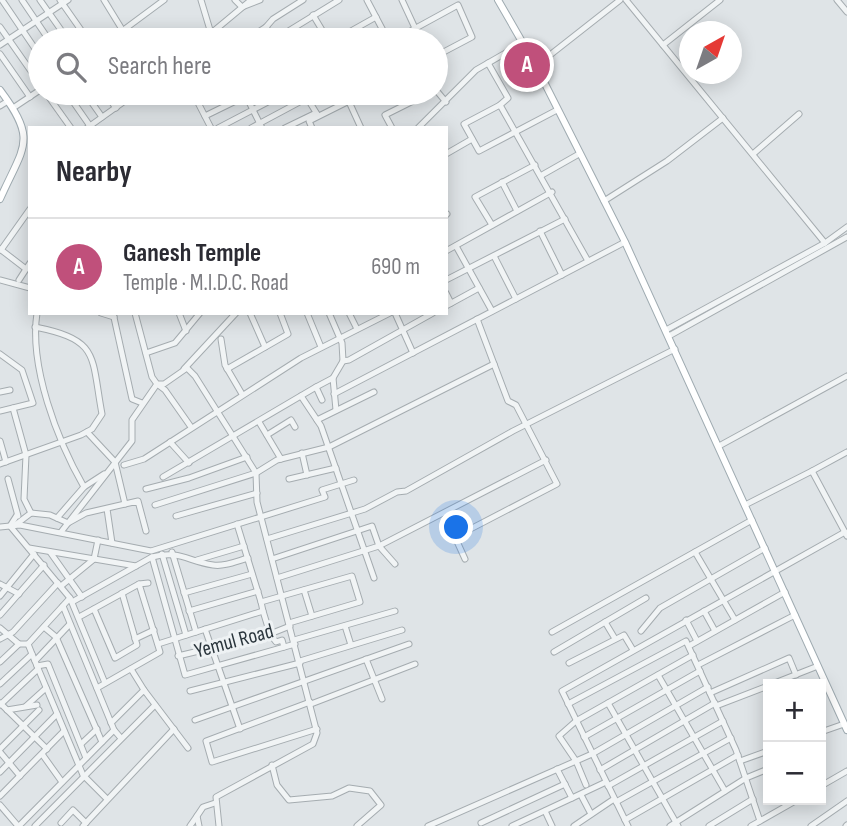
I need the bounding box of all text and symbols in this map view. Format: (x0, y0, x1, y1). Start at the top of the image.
north arrow (679, 21, 742, 84)
search box (28, 28, 448, 105)
pin: A (504, 39, 550, 91)
icon: search (52, 48, 90, 86)
text: Search here (108, 51, 211, 82)
text: Nearby (56, 154, 132, 190)
text: Ganesh Temple (123, 238, 261, 269)
text: A (74, 253, 84, 281)
text: 690 m (371, 253, 420, 281)
text: Temple · M.I.D.C. Road (123, 269, 289, 297)
your location (439, 510, 473, 544)
street label: Yemul Road (192, 618, 276, 664)
map controls (763, 679, 826, 805)
button: + (763, 679, 826, 742)
button: − (763, 742, 826, 805)

